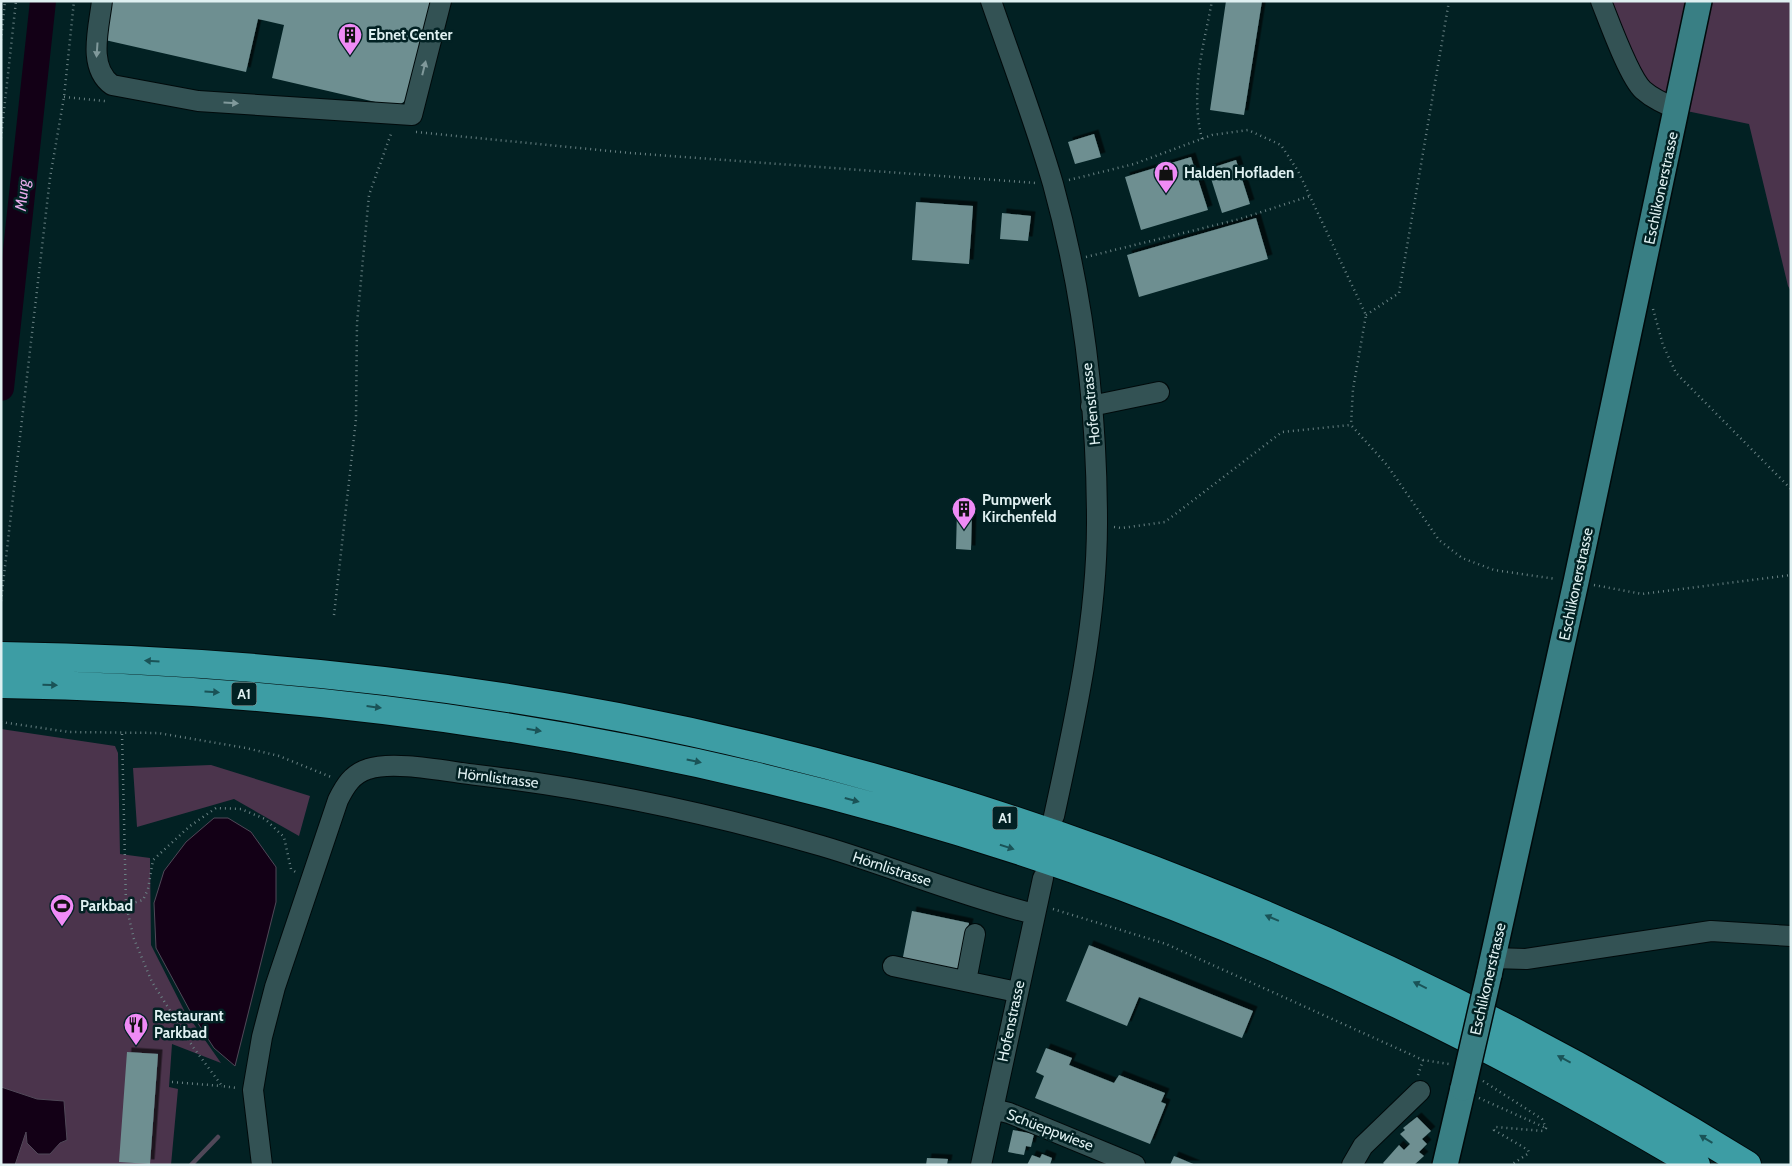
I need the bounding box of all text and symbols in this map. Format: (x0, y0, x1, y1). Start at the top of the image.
building icon: Ebnet Center (337, 22, 363, 56)
place label: Ebnet Center (368, 26, 452, 44)
one-way arrow (93, 42, 101, 58)
one-way arrow (420, 61, 428, 76)
one-way arrow (223, 100, 239, 108)
street label: Eschlikonerstrasse (1640, 130, 1682, 246)
shop icon: Halden Hofladen (1153, 160, 1179, 194)
place label: Halden Hofladen (1184, 164, 1294, 182)
water label: Murg (11, 177, 33, 213)
street label: Hofenstrasse (1078, 362, 1104, 446)
place label: Pumpwerk Kirchenfeld (982, 491, 1056, 526)
building icon: Pumpwerk Kirchenfeld (951, 496, 977, 530)
street label: Eschlikonerstrasse (1555, 526, 1597, 642)
one-way arrow (144, 657, 160, 665)
one-way arrow (42, 681, 58, 689)
road number: A1 (232, 682, 256, 706)
one-way arrow (205, 689, 221, 697)
one-way arrow (366, 703, 382, 711)
one-way arrow (527, 727, 543, 735)
one-way arrow (686, 757, 701, 765)
street label: Hörnlistrasse (456, 764, 540, 792)
one-way arrow (844, 796, 859, 804)
road number: A1 (992, 806, 1018, 830)
one-way arrow (1000, 844, 1015, 851)
street label: Hörnlistrasse (850, 848, 934, 890)
sports icon: Parkbad (49, 893, 75, 927)
place label: Parkbad (80, 897, 133, 915)
one-way arrow (1265, 913, 1279, 921)
street label: Eschlikonerstrasse (1466, 921, 1510, 1037)
street label: Hofenstrasse (994, 978, 1028, 1063)
one-way arrow (1413, 981, 1427, 989)
place label: Restaurant Parkbad (154, 1007, 224, 1042)
restaurant icon: Restaurant Parkbad (123, 1012, 149, 1046)
one-way arrow (1557, 1055, 1572, 1063)
street label: Schüeppwiese (1004, 1105, 1096, 1155)
one-way arrow (1699, 1135, 1712, 1144)

